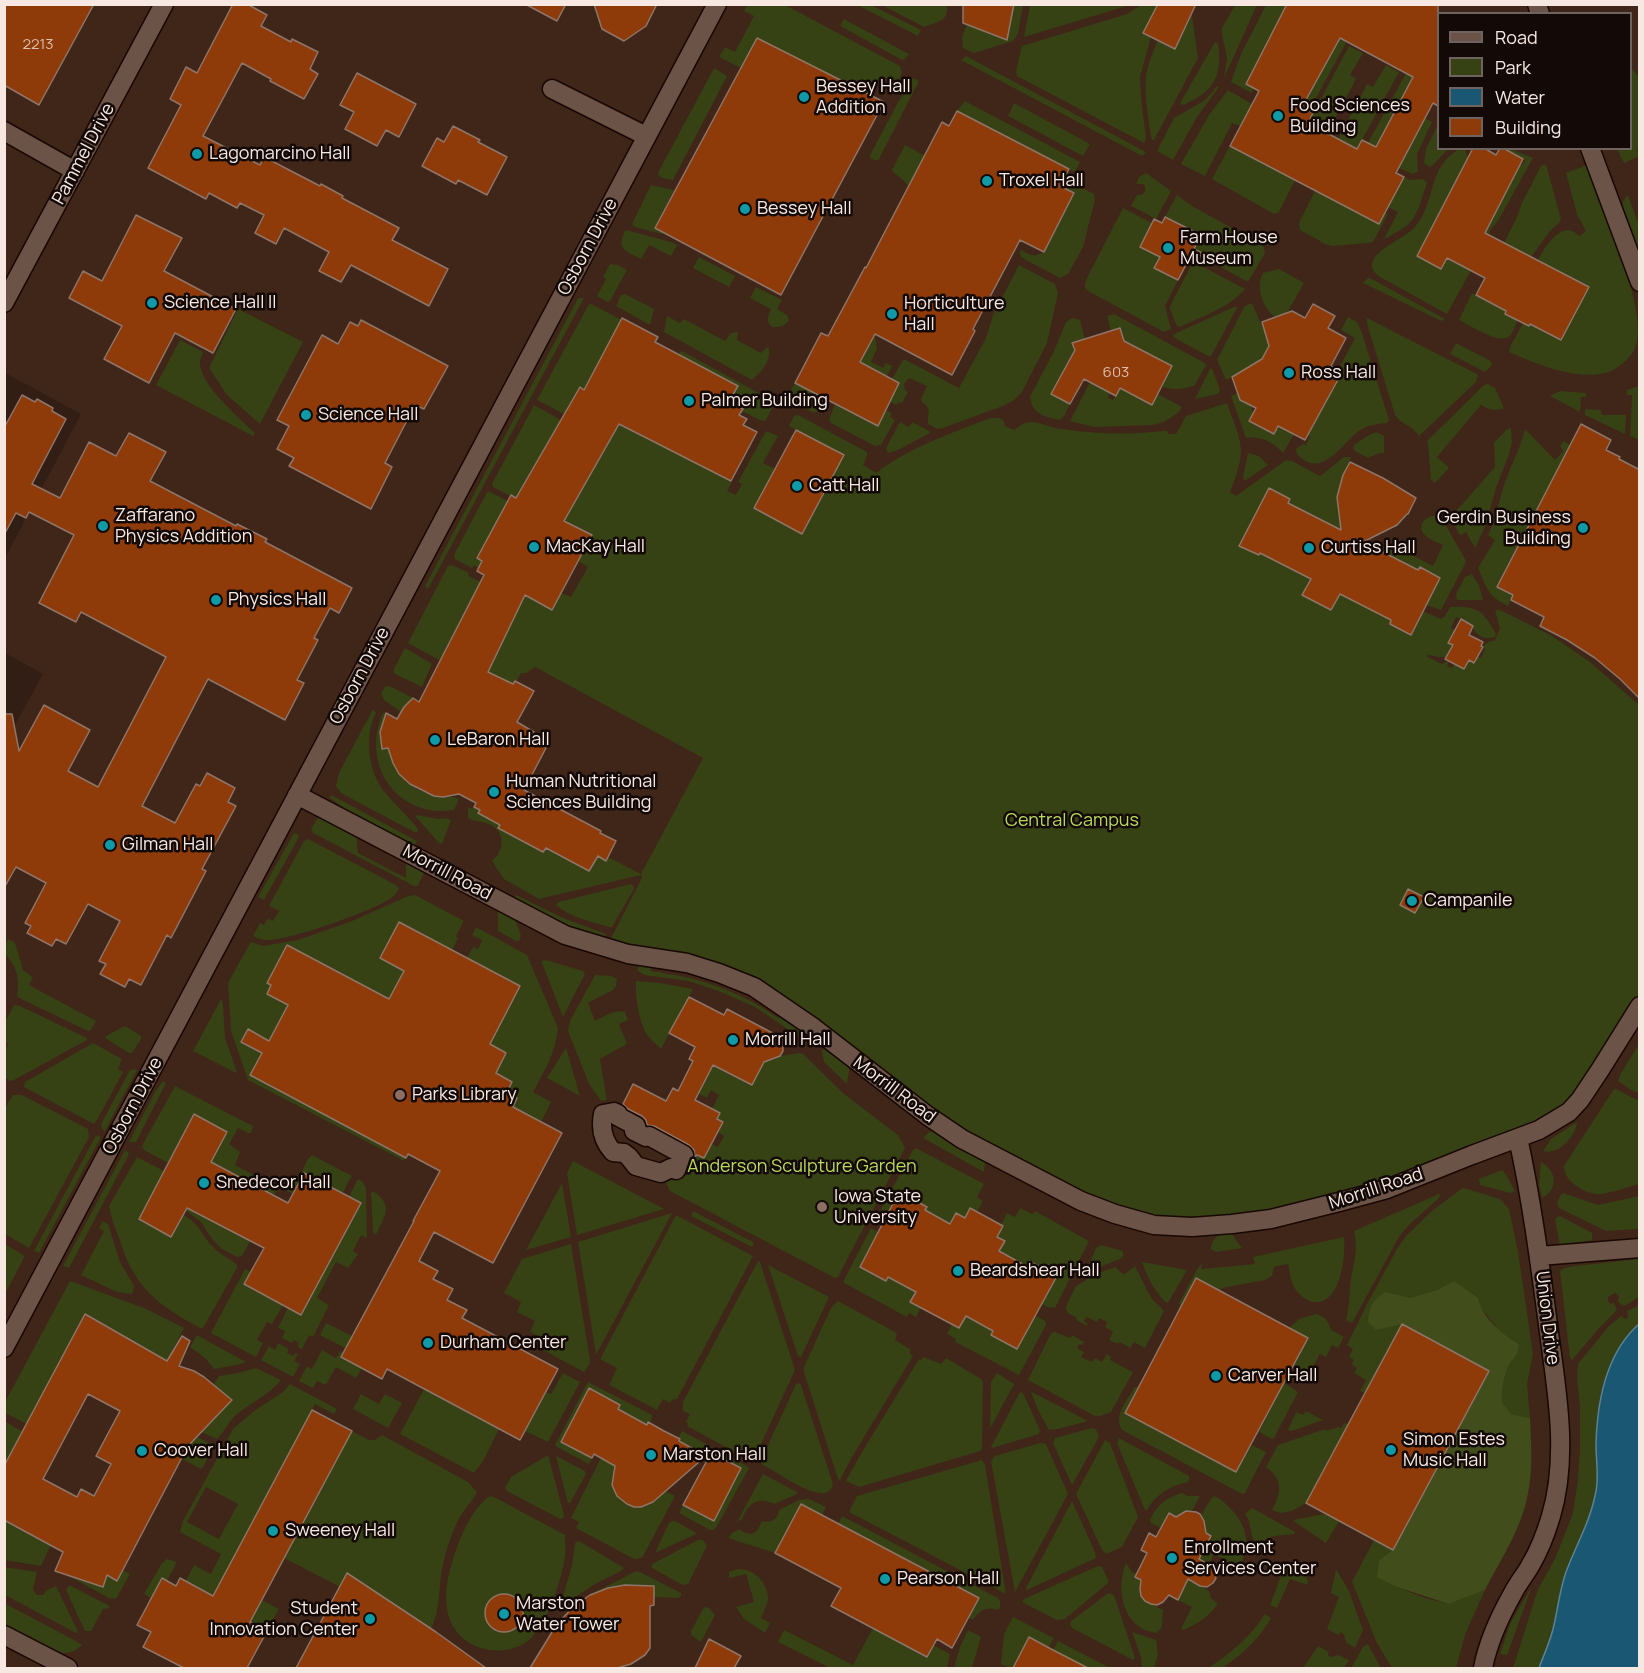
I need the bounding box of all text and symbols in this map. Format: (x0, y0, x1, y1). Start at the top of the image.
legend (1437, 12, 1632, 150)
text: Road (1495, 25, 1538, 49)
house number: 2213 (22, 36, 54, 54)
text: Park (1495, 55, 1531, 79)
place label: Bessey Hall Addition (816, 76, 911, 118)
text: Water (1495, 85, 1545, 109)
marker: Bessey Hall Addition (797, 90, 811, 104)
place label: Food Sciences Building (1290, 95, 1410, 138)
street label: Pammel Drive (48, 100, 120, 208)
marker: Food Sciences Building (1271, 109, 1285, 123)
text: Building (1495, 115, 1561, 139)
place label: Lagomarcino Hall (209, 143, 351, 165)
marker: Lagomarcino Hall (190, 147, 204, 161)
place label: Troxel Hall (999, 170, 1084, 192)
marker: Troxel Hall (980, 174, 994, 188)
street label: Osborn Drive (553, 195, 623, 299)
place label: Bessey Hall (757, 198, 852, 220)
marker: Bessey Hall (738, 202, 752, 216)
place label: Farm House Museum (1180, 227, 1278, 270)
marker: Farm House Museum (1161, 241, 1175, 255)
place label: Science Hall II (164, 292, 276, 314)
place label: Horticulture Hall (904, 293, 1004, 336)
marker: Science Hall II (145, 296, 159, 310)
marker: Horticulture Hall (885, 307, 899, 321)
place label: Ross Hall (1301, 362, 1376, 384)
house number: 603 (1103, 364, 1129, 382)
marker: Ross Hall (1282, 366, 1296, 380)
place label: Palmer Building (701, 390, 828, 412)
marker: Palmer Building (682, 394, 696, 408)
place label: Science Hall (318, 404, 418, 426)
marker: Science Hall (299, 408, 313, 422)
place label: Catt Hall (809, 475, 880, 497)
marker: Catt Hall (790, 479, 804, 493)
place label: Zaffarano Physics Addition (115, 505, 252, 548)
place label: Gerdin Business Building (1437, 507, 1571, 550)
marker: Zaffarano Physics Addition (96, 519, 110, 533)
marker: Gerdin Business Building (1576, 521, 1590, 535)
place label: MacKay Hall (546, 536, 645, 558)
place label: Curtiss Hall (1321, 537, 1416, 559)
marker: MacKay Hall (527, 540, 541, 554)
marker: Curtiss Hall (1302, 541, 1316, 555)
place label: Physics Hall (228, 589, 326, 611)
marker: Physics Hall (209, 593, 223, 607)
street label: Osborn Drive (325, 624, 395, 728)
place label: LeBaron Hall (447, 729, 550, 751)
marker: LeBaron Hall (428, 733, 442, 747)
place label: Human Nutritional Sciences Building (506, 771, 656, 814)
marker: Human Nutritional Sciences Building (487, 785, 501, 799)
park label: Central Campus (1005, 810, 1139, 832)
place label: Gilman Hall (122, 834, 213, 856)
marker: Gilman Hall (103, 838, 117, 852)
street label: Morrill Road (399, 841, 495, 905)
place label: Campanile (1424, 890, 1512, 912)
marker: Campanile (1405, 894, 1419, 908)
place label: Morrill Hall (745, 1029, 831, 1051)
marker: Morrill Hall (726, 1033, 740, 1047)
street label: Morrill Road (849, 1052, 939, 1128)
street label: Osborn Drive (98, 1054, 168, 1158)
place label: Parks Library (412, 1084, 517, 1106)
marker: Parks Library (393, 1088, 407, 1102)
park label: Anderson Sculpture Garden (687, 1156, 917, 1178)
street label: Morrill Road (1326, 1164, 1426, 1214)
place label: Snedecor Hall (216, 1172, 331, 1194)
marker: Snedecor Hall (197, 1176, 211, 1190)
place label: Iowa State University (834, 1186, 921, 1228)
marker: Iowa State University (815, 1200, 829, 1214)
place label: Beardshear Hall (970, 1260, 1100, 1282)
marker: Beardshear Hall (951, 1264, 965, 1278)
street label: Union Drive (1531, 1270, 1563, 1366)
place label: Durham Center (440, 1332, 567, 1354)
marker: Durham Center (421, 1336, 435, 1350)
place label: Carver Hall (1228, 1365, 1317, 1387)
marker: Carver Hall (1209, 1369, 1223, 1383)
place label: Simon Estes Music Hall (1403, 1429, 1505, 1472)
place label: Coover Hall (154, 1440, 248, 1462)
marker: Simon Estes Music Hall (1384, 1443, 1398, 1457)
marker: Coover Hall (135, 1444, 149, 1458)
place label: Marston Hall (663, 1444, 766, 1466)
marker: Marston Hall (644, 1448, 658, 1462)
place label: Sweeney Hall (285, 1520, 395, 1542)
marker: Sweeney Hall (266, 1524, 280, 1538)
place label: Enrollment Services Center (1184, 1537, 1316, 1580)
marker: Enrollment Services Center (1165, 1551, 1179, 1565)
place label: Pearson Hall (897, 1568, 999, 1590)
marker: Pearson Hall (878, 1572, 892, 1586)
place label: Marston Water Tower (516, 1593, 620, 1636)
place label: Student Innovation Center (210, 1598, 358, 1640)
marker: Marston Water Tower (497, 1607, 511, 1621)
marker: Student Innovation Center (363, 1612, 377, 1626)

